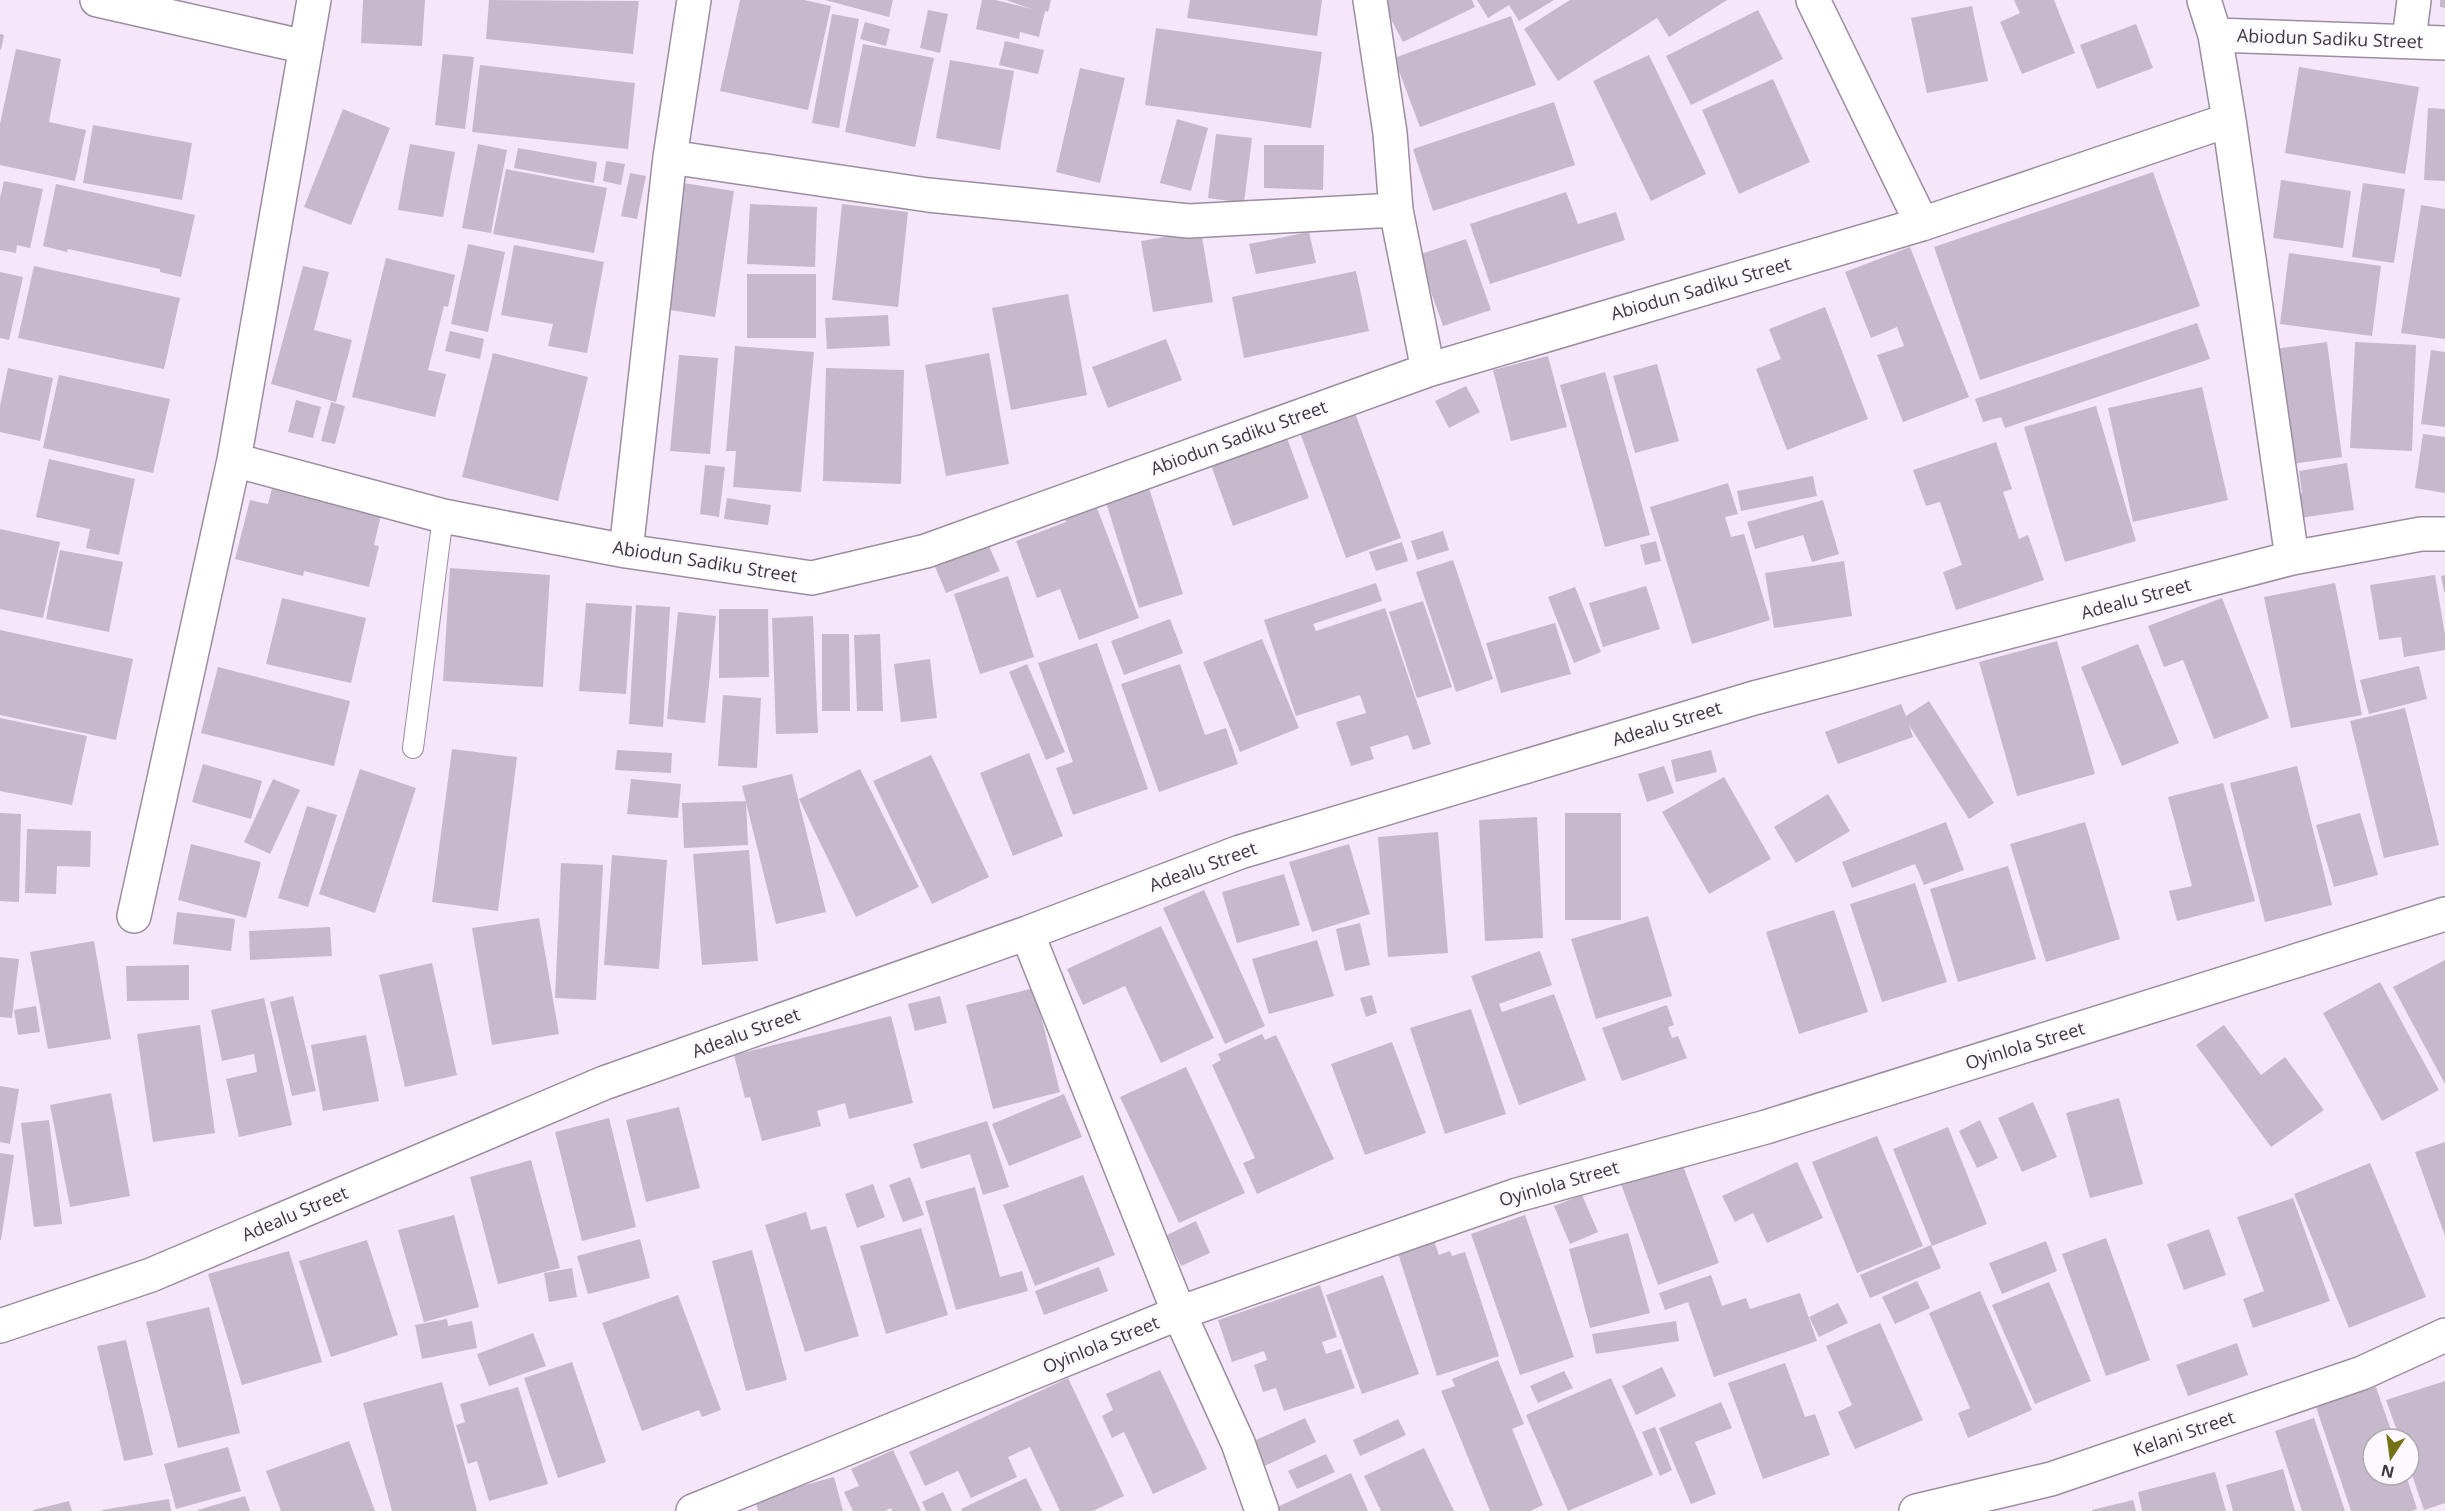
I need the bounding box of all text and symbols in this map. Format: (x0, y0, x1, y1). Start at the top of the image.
street label: Abiodun Sadiku Street (2236, 23, 2424, 53)
street label: Abiodun Sadiku Street (1608, 251, 1794, 325)
street label: Abiodun Sadiku Street (1147, 394, 1330, 480)
street label: Abiodun Sadiku Street (611, 535, 799, 587)
street label: Adealu Street (2078, 572, 2193, 624)
street label: Adealu Street (1609, 695, 1724, 751)
street label: Adealu Street (1145, 835, 1260, 897)
street label: Adealu Street (688, 1001, 803, 1063)
street label: Oyinlola Street (1962, 1016, 2087, 1075)
street label: Oyinlola Street (1496, 1154, 1621, 1212)
street label: Adealu Street (238, 1180, 351, 1246)
street label: Oyinlola Street (1039, 1310, 1162, 1378)
street label: Kelani Street (2130, 1404, 2238, 1462)
north arrow (2361, 1427, 2421, 1487)
text: N (2379, 1459, 2396, 1484)

